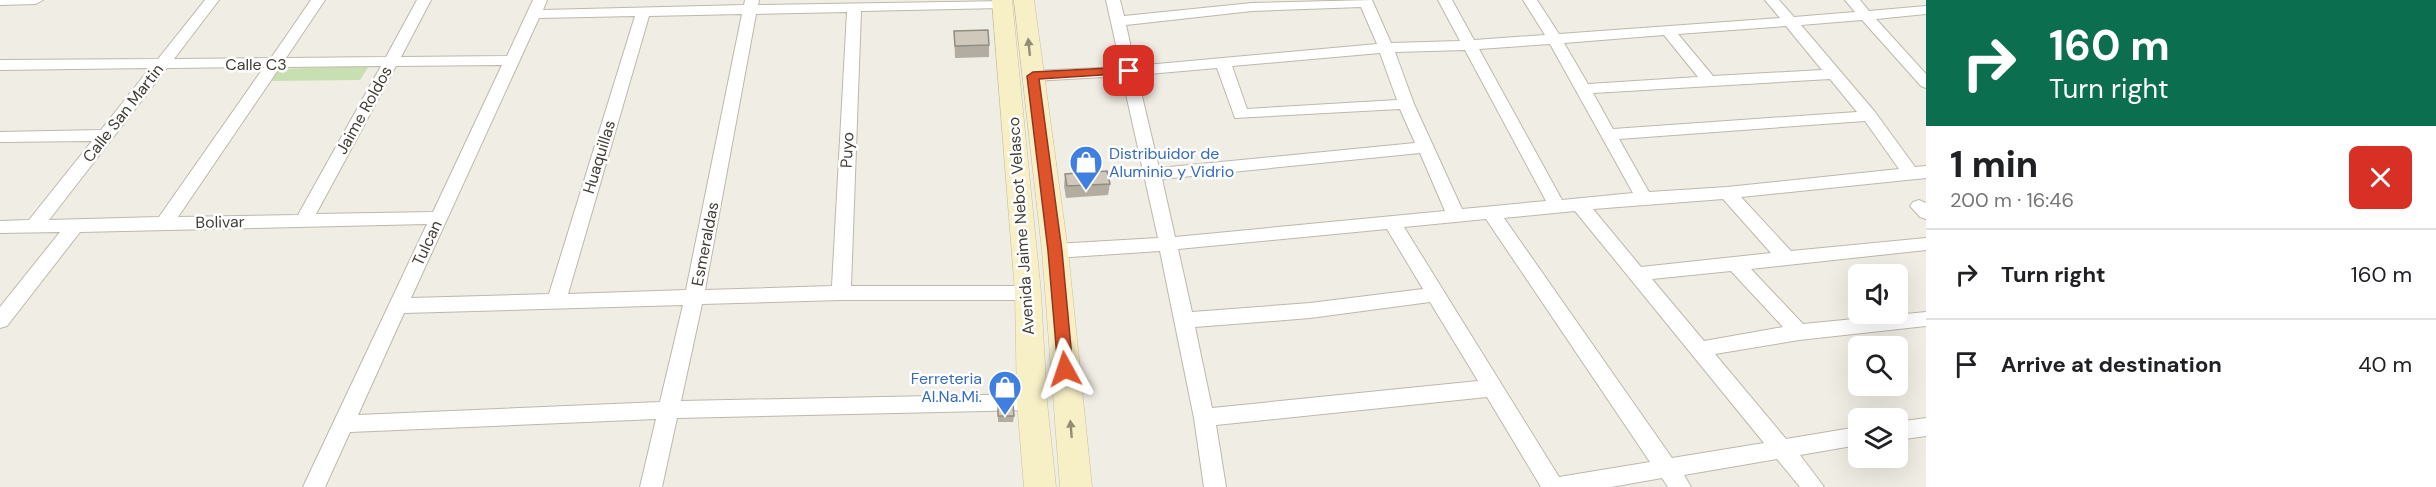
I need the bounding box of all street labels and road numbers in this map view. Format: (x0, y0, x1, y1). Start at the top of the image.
street label: Calle C3 (225, 54, 287, 75)
street label: Calle San Martin (78, 59, 168, 167)
street label: Jaime Roldos (331, 62, 397, 158)
street label: Avenida Jaime Nebot Velasco (1003, 116, 1039, 336)
street label: Huaquillas (578, 118, 620, 196)
street label: Puyo (836, 131, 858, 169)
street label: Esmeraldas (687, 200, 723, 288)
street label: Bolivar (195, 211, 245, 233)
street label: Tulcan (407, 217, 447, 269)

